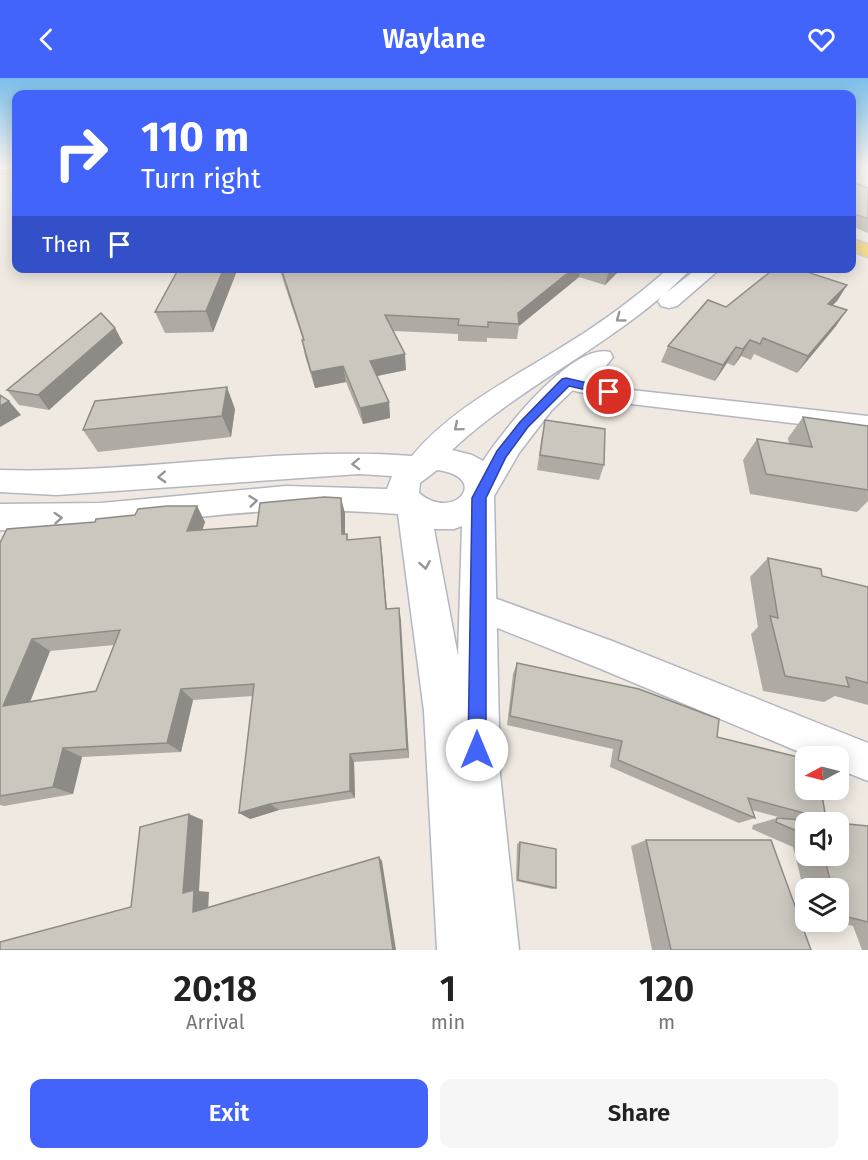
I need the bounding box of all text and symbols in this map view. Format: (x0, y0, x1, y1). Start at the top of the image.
icon: back (30, 23, 63, 56)
text: Waylane (382, 23, 486, 55)
icon: heart (805, 23, 838, 56)
text: 110 m (141, 112, 249, 162)
icon: right (42, 114, 120, 192)
text: Turn right (141, 163, 261, 195)
icon: arrive (103, 228, 136, 261)
text: Then (42, 231, 91, 258)
one-way arrow (615, 311, 626, 322)
pin (583, 366, 634, 417)
icon: arrive (592, 375, 625, 408)
one-way arrow (454, 420, 465, 431)
one-way arrow (352, 458, 361, 470)
one-way arrow (157, 470, 166, 483)
one-way arrow (248, 495, 257, 507)
one-way arrow (54, 511, 63, 524)
one-way arrow (418, 560, 430, 570)
position arrow (445, 718, 509, 782)
north arrow (795, 746, 849, 800)
map controls (795, 746, 849, 932)
button: sound (795, 812, 849, 866)
button: layers (795, 878, 849, 932)
text: 20:18 (174, 967, 257, 1011)
text: 1 (440, 967, 456, 1011)
text: 120 (639, 967, 694, 1011)
text: Arrival (186, 1010, 245, 1034)
text: min (431, 1010, 465, 1034)
text: m (658, 1010, 675, 1034)
button: Exit (30, 1079, 428, 1148)
button: Share (440, 1079, 838, 1148)

